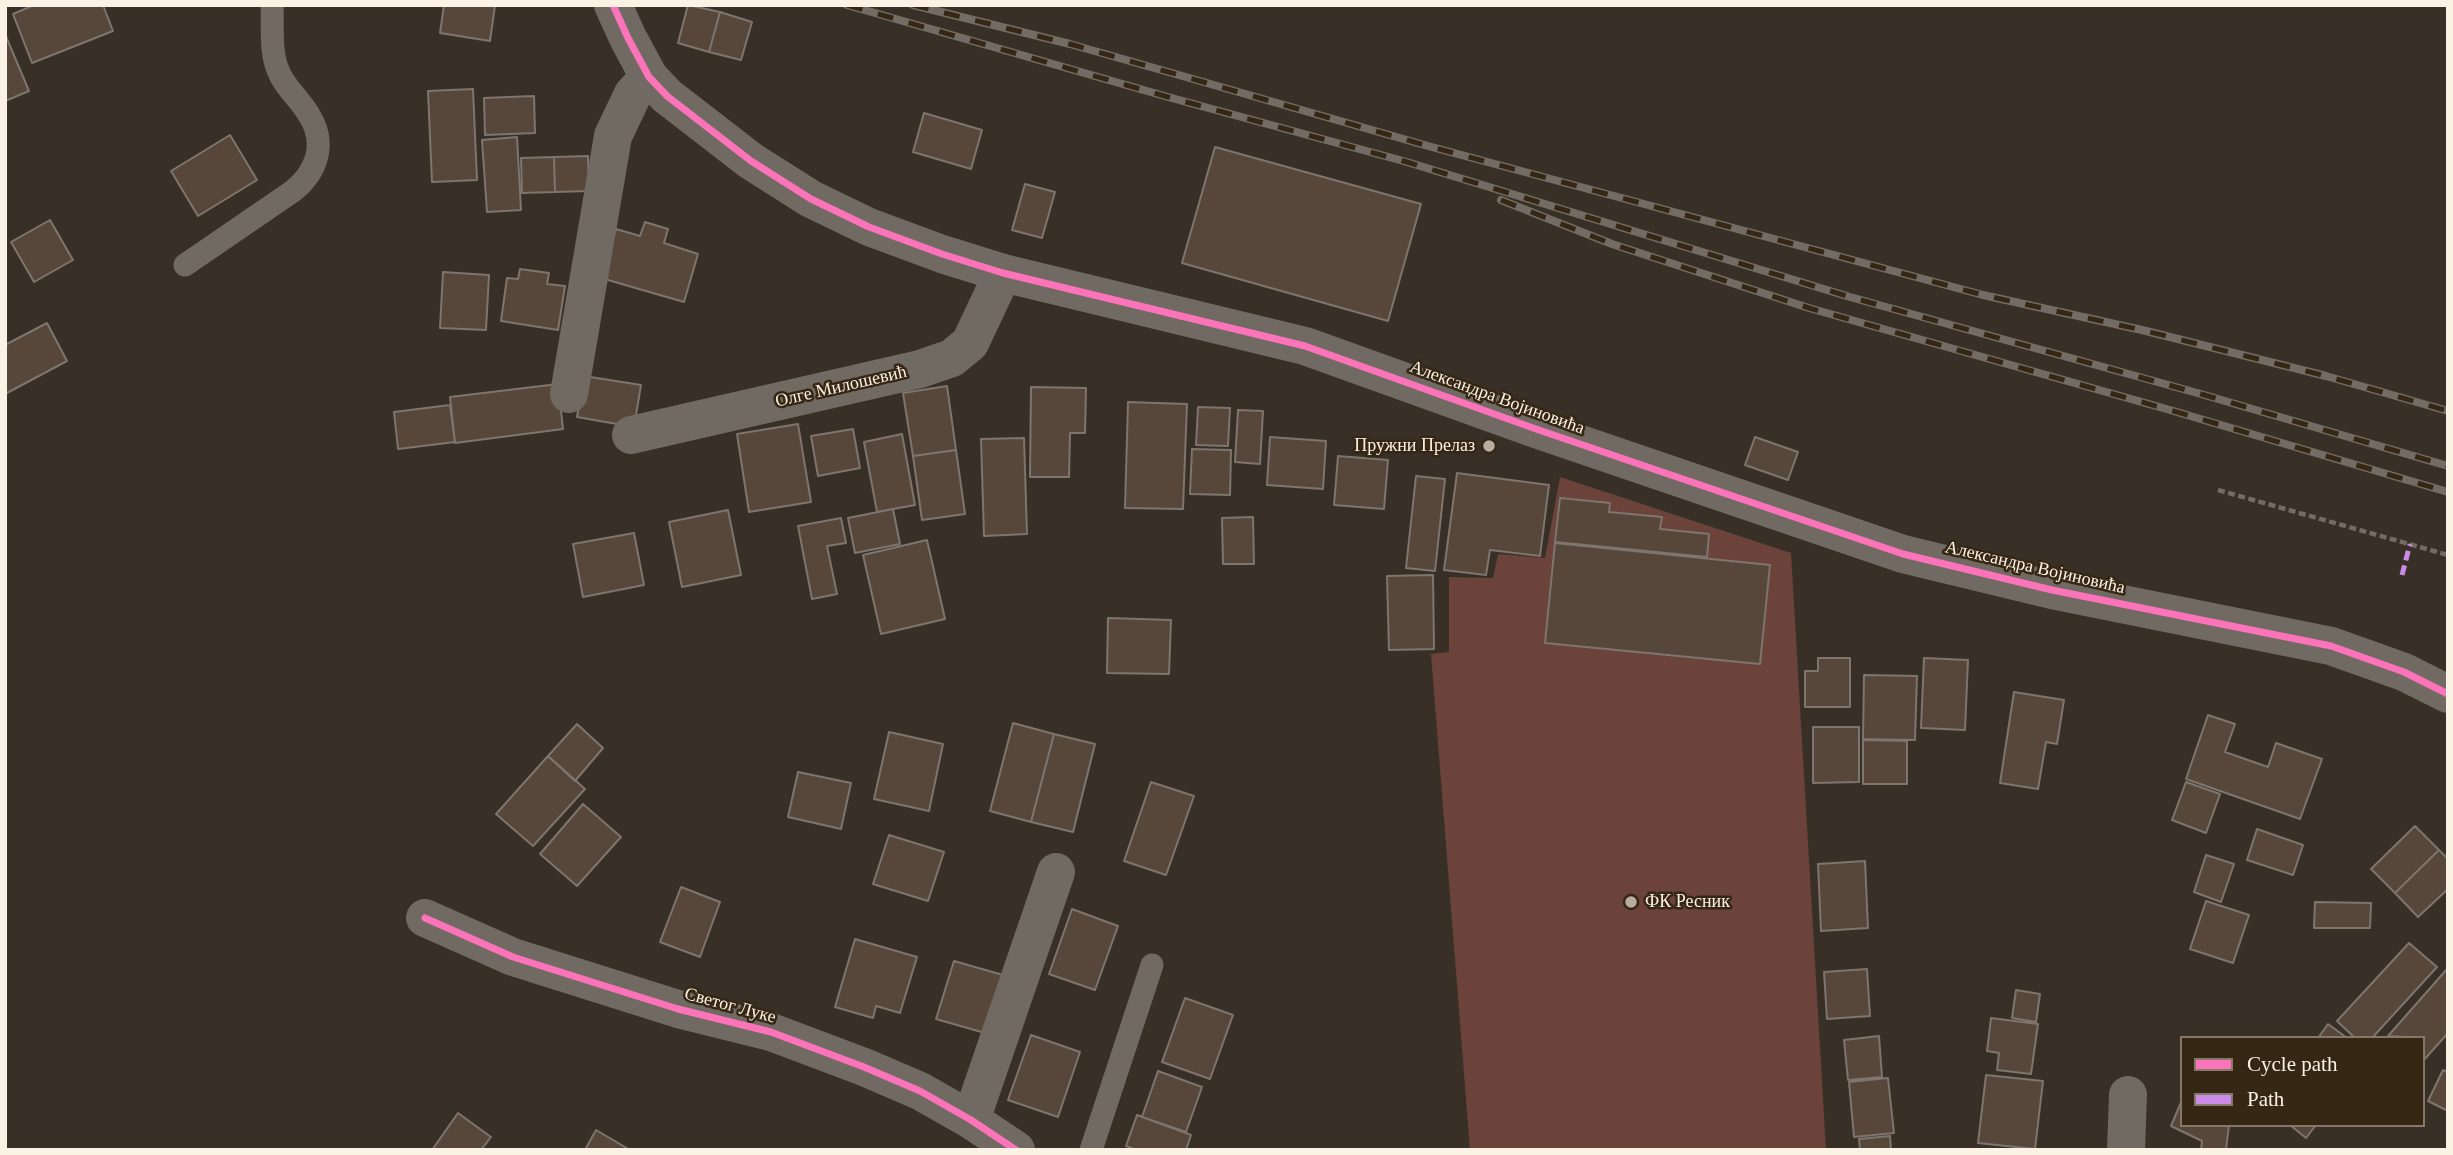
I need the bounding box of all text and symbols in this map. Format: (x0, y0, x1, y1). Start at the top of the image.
street label: Александра Војиновића (1407, 356, 1587, 440)
street label: Олге Милошевић (773, 361, 909, 413)
place label: Пружни Прелаз (1354, 435, 1475, 457)
marker: Пружни Прелаз (1481, 438, 1497, 454)
street label: Александра Војиновића (1943, 537, 2127, 599)
place label: ФК Ресник (1645, 891, 1730, 913)
marker: ФК Ресник (1623, 894, 1639, 910)
street label: Светог Луке (682, 983, 778, 1029)
legend (2180, 1036, 2425, 1127)
text: Cycle path (2247, 1052, 2337, 1076)
text: Path (2247, 1087, 2284, 1111)

